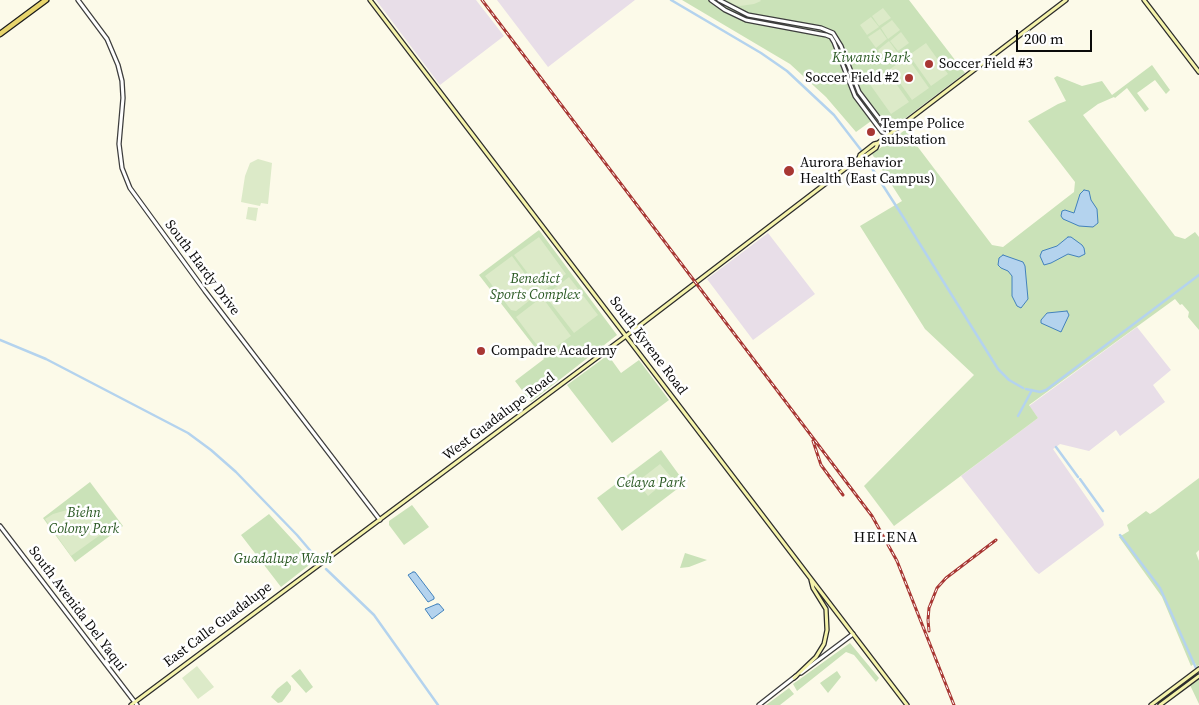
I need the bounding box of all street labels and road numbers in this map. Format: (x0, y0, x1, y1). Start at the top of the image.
street label: South Hardy Drive (161, 217, 243, 319)
street label: South Kyrene Road (606, 294, 690, 398)
street label: West Guadalupe Road (440, 369, 558, 465)
street label: South Avenida Del Yaqui (25, 543, 129, 675)
street label: East Calle Guadalupe (161, 579, 275, 671)

